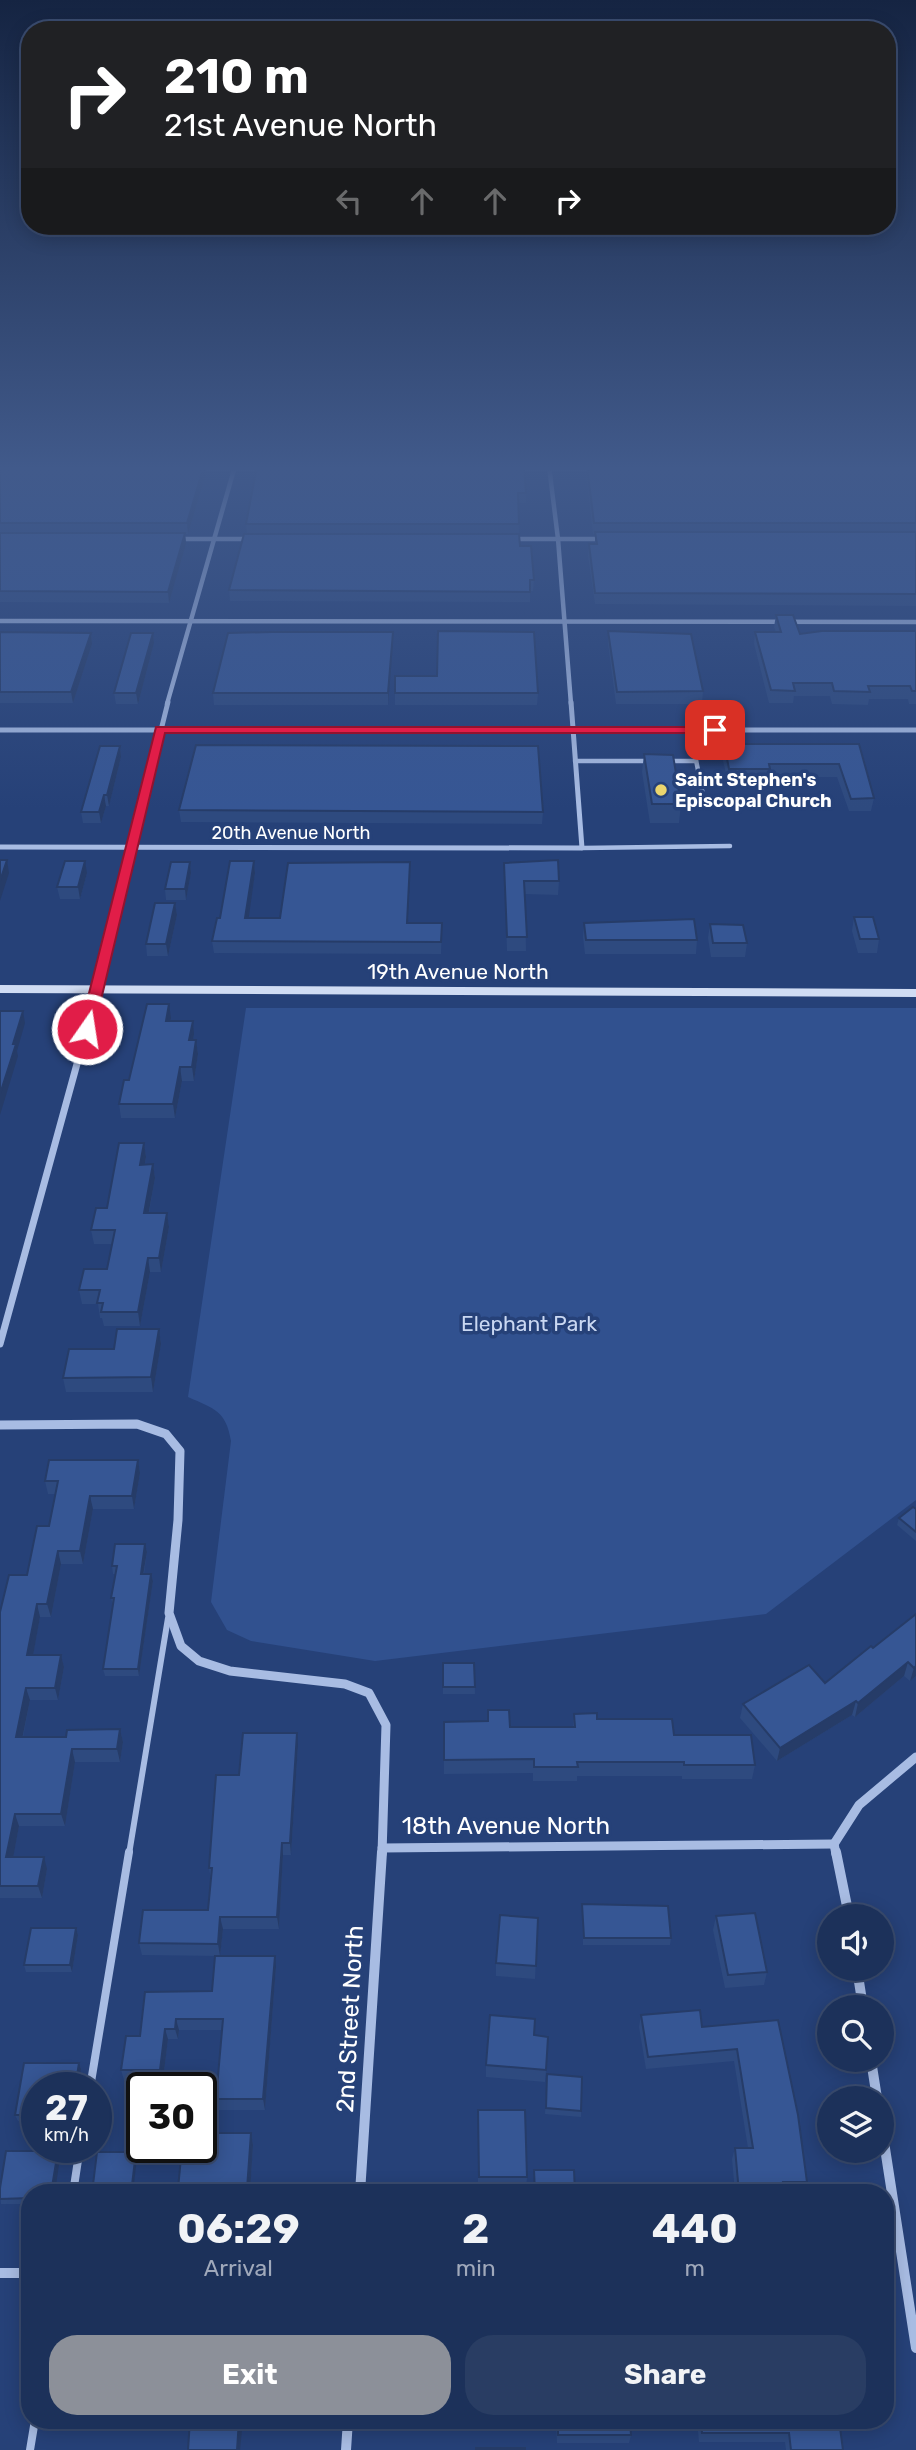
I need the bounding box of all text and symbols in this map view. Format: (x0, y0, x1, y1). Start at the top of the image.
text: 210 m (164, 47, 309, 105)
icon: right (49, 49, 140, 140)
text: 21st Avenue North (164, 106, 437, 144)
icon: left (330, 182, 368, 220)
icon: ahead (403, 182, 441, 220)
icon: ahead (476, 182, 514, 220)
icon: right (549, 182, 587, 220)
pin (685, 700, 745, 760)
icon: arrive (696, 711, 734, 749)
place label: Saint Stephen's Episcopal Church (675, 769, 832, 812)
marker: Saint Stephen's Episcopal Church (653, 782, 669, 798)
street label: 20th Avenue North (211, 822, 371, 844)
street label: 19th Avenue North (367, 959, 549, 984)
position arrow (50, 992, 124, 1066)
park label: Elephant Park (461, 1311, 597, 1336)
street label: 18th Avenue North (402, 1812, 610, 1840)
map controls (817, 1904, 894, 2163)
button: sound (817, 1904, 894, 1981)
street label: 2nd Street North (331, 1925, 369, 2113)
button: search (817, 1995, 894, 2072)
speed limit sign: 30 (126, 2072, 217, 2163)
button: layers (817, 2086, 894, 2163)
text: 27 (45, 2087, 88, 2129)
text: km/h (44, 2124, 89, 2146)
text: 06:29 (177, 2204, 300, 2254)
text: 2 (462, 2204, 489, 2254)
text: 440 (652, 2204, 738, 2254)
text: Arrival (204, 2254, 273, 2282)
text: min (456, 2254, 496, 2282)
text: m (685, 2254, 705, 2282)
button: Exit (49, 2335, 451, 2415)
button: Share (465, 2335, 866, 2415)

